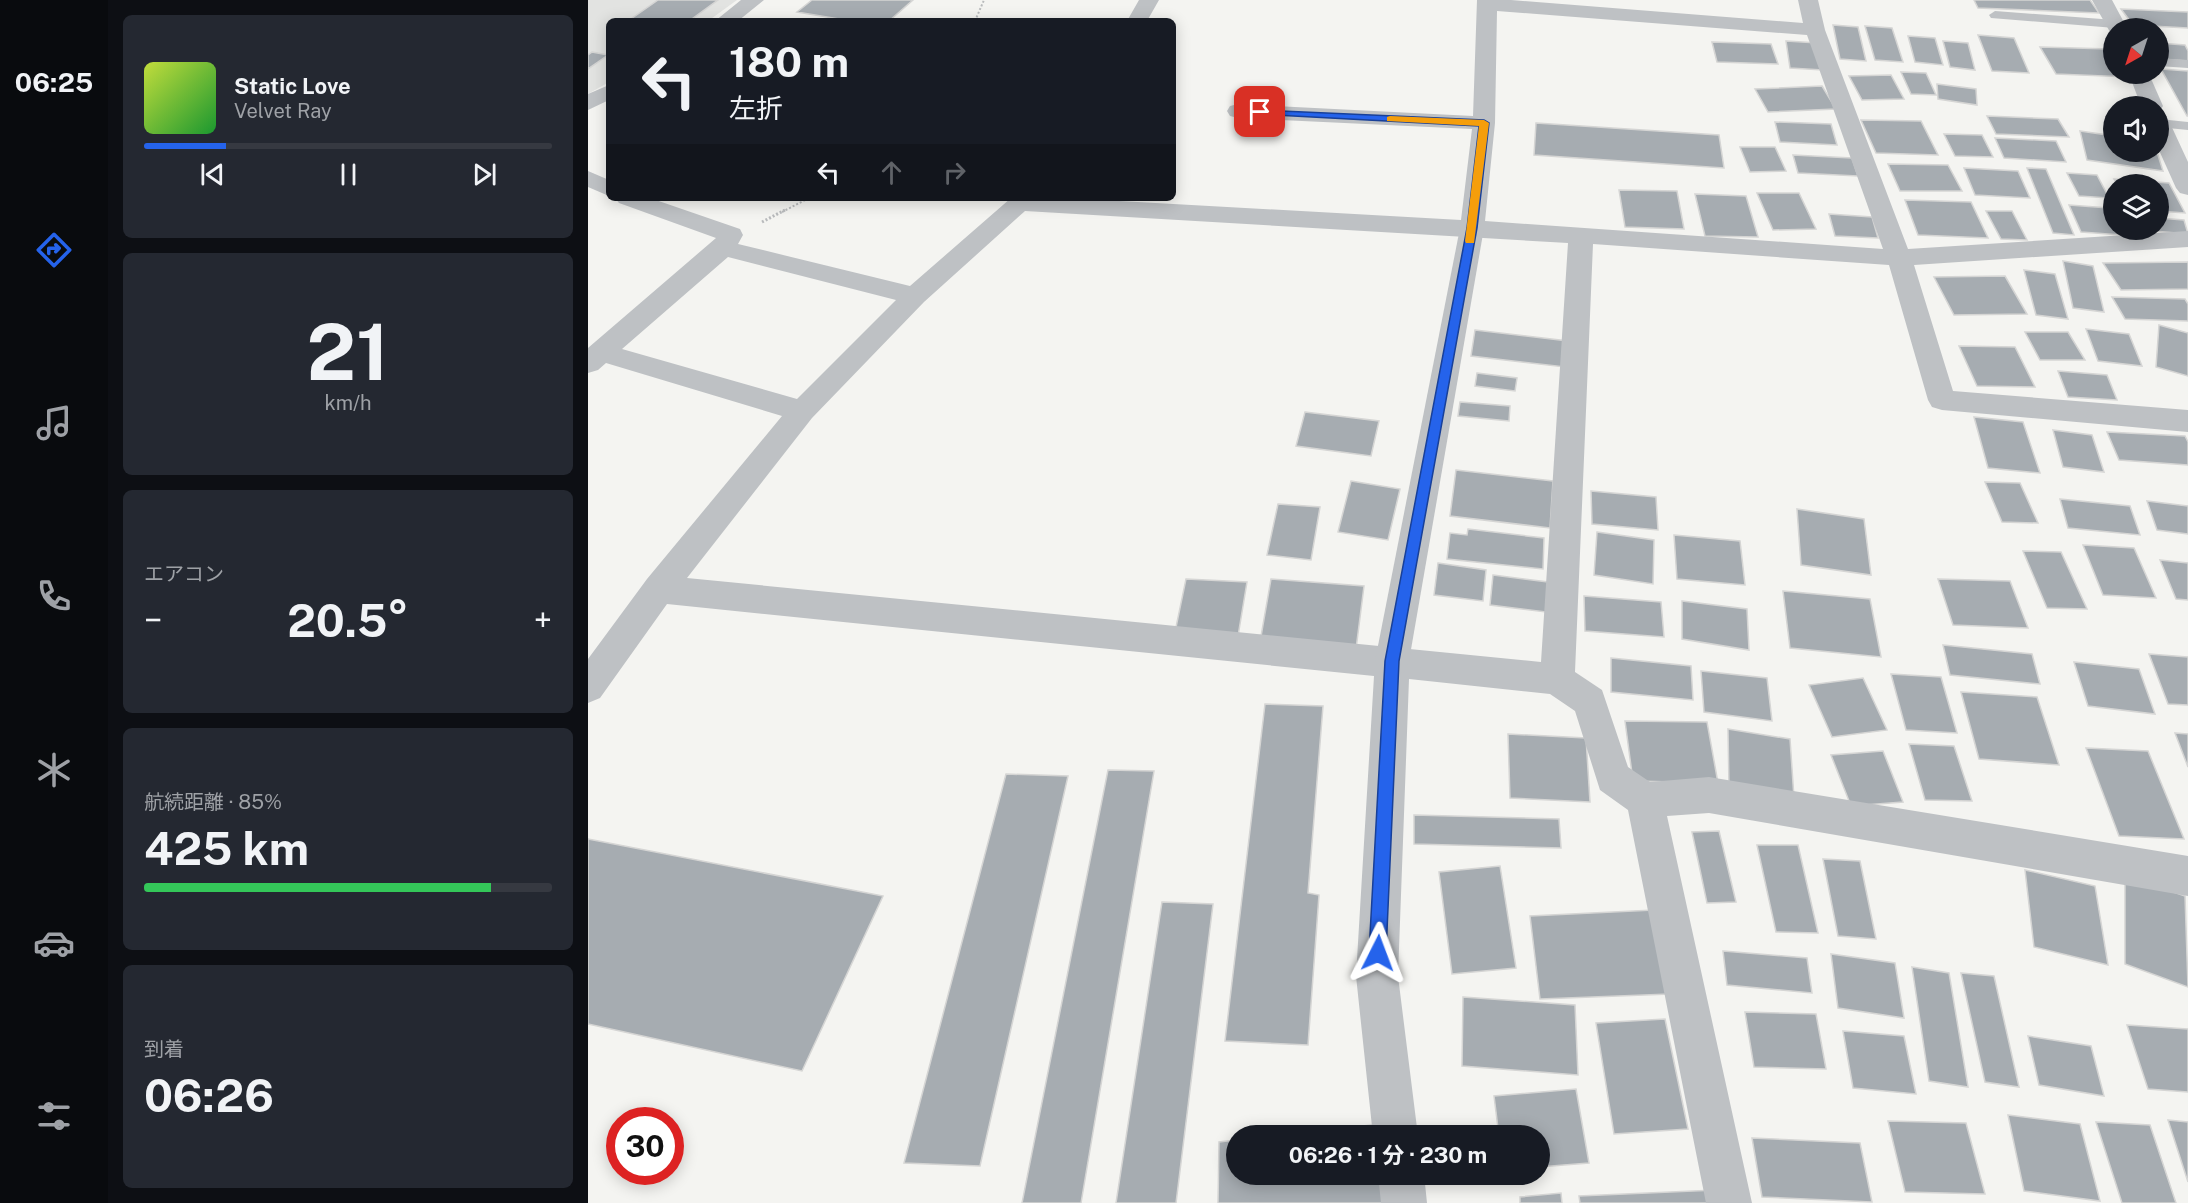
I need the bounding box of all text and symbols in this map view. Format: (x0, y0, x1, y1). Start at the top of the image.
north arrow (2103, 18, 2169, 84)
map controls (2103, 18, 2169, 240)
text: 180 m (729, 37, 849, 86)
icon: left (630, 42, 708, 120)
text: 06:25 (15, 66, 93, 98)
text: Static Love (234, 73, 351, 99)
pin (1234, 86, 1285, 137)
text: 左折 (729, 92, 783, 124)
icon: arrive (1243, 95, 1276, 128)
button: sound (2103, 96, 2169, 162)
text: Velvet Ray (234, 99, 332, 123)
icon: left (812, 156, 845, 189)
icon: ahead (875, 156, 908, 189)
icon: right (938, 156, 971, 189)
icon: previous (196, 158, 229, 191)
icon: pause (332, 158, 365, 191)
icon: next (468, 158, 501, 191)
button: layers (2103, 174, 2169, 240)
icon: directions (33, 229, 75, 271)
text: 21 (307, 306, 389, 398)
text: km/h (324, 391, 372, 415)
icon: music (33, 402, 75, 444)
text: エアコン (144, 562, 224, 586)
icon: phone (33, 575, 75, 617)
text: 20.5° (287, 594, 409, 647)
text: − (144, 601, 162, 639)
text: + (534, 601, 552, 639)
icon: climate (33, 749, 75, 791)
text: 航続距離 · 85% (144, 790, 282, 814)
text: 425 km (144, 822, 309, 875)
position arrow (1346, 921, 1410, 985)
icon: car (33, 922, 75, 964)
text: 到着 (144, 1037, 184, 1061)
text: 06:26 (144, 1069, 274, 1122)
icon: filters (33, 1095, 75, 1137)
speed limit sign: 30 (606, 1107, 684, 1185)
text: 06:26 · 1 分 · 230 m (1289, 1142, 1487, 1168)

